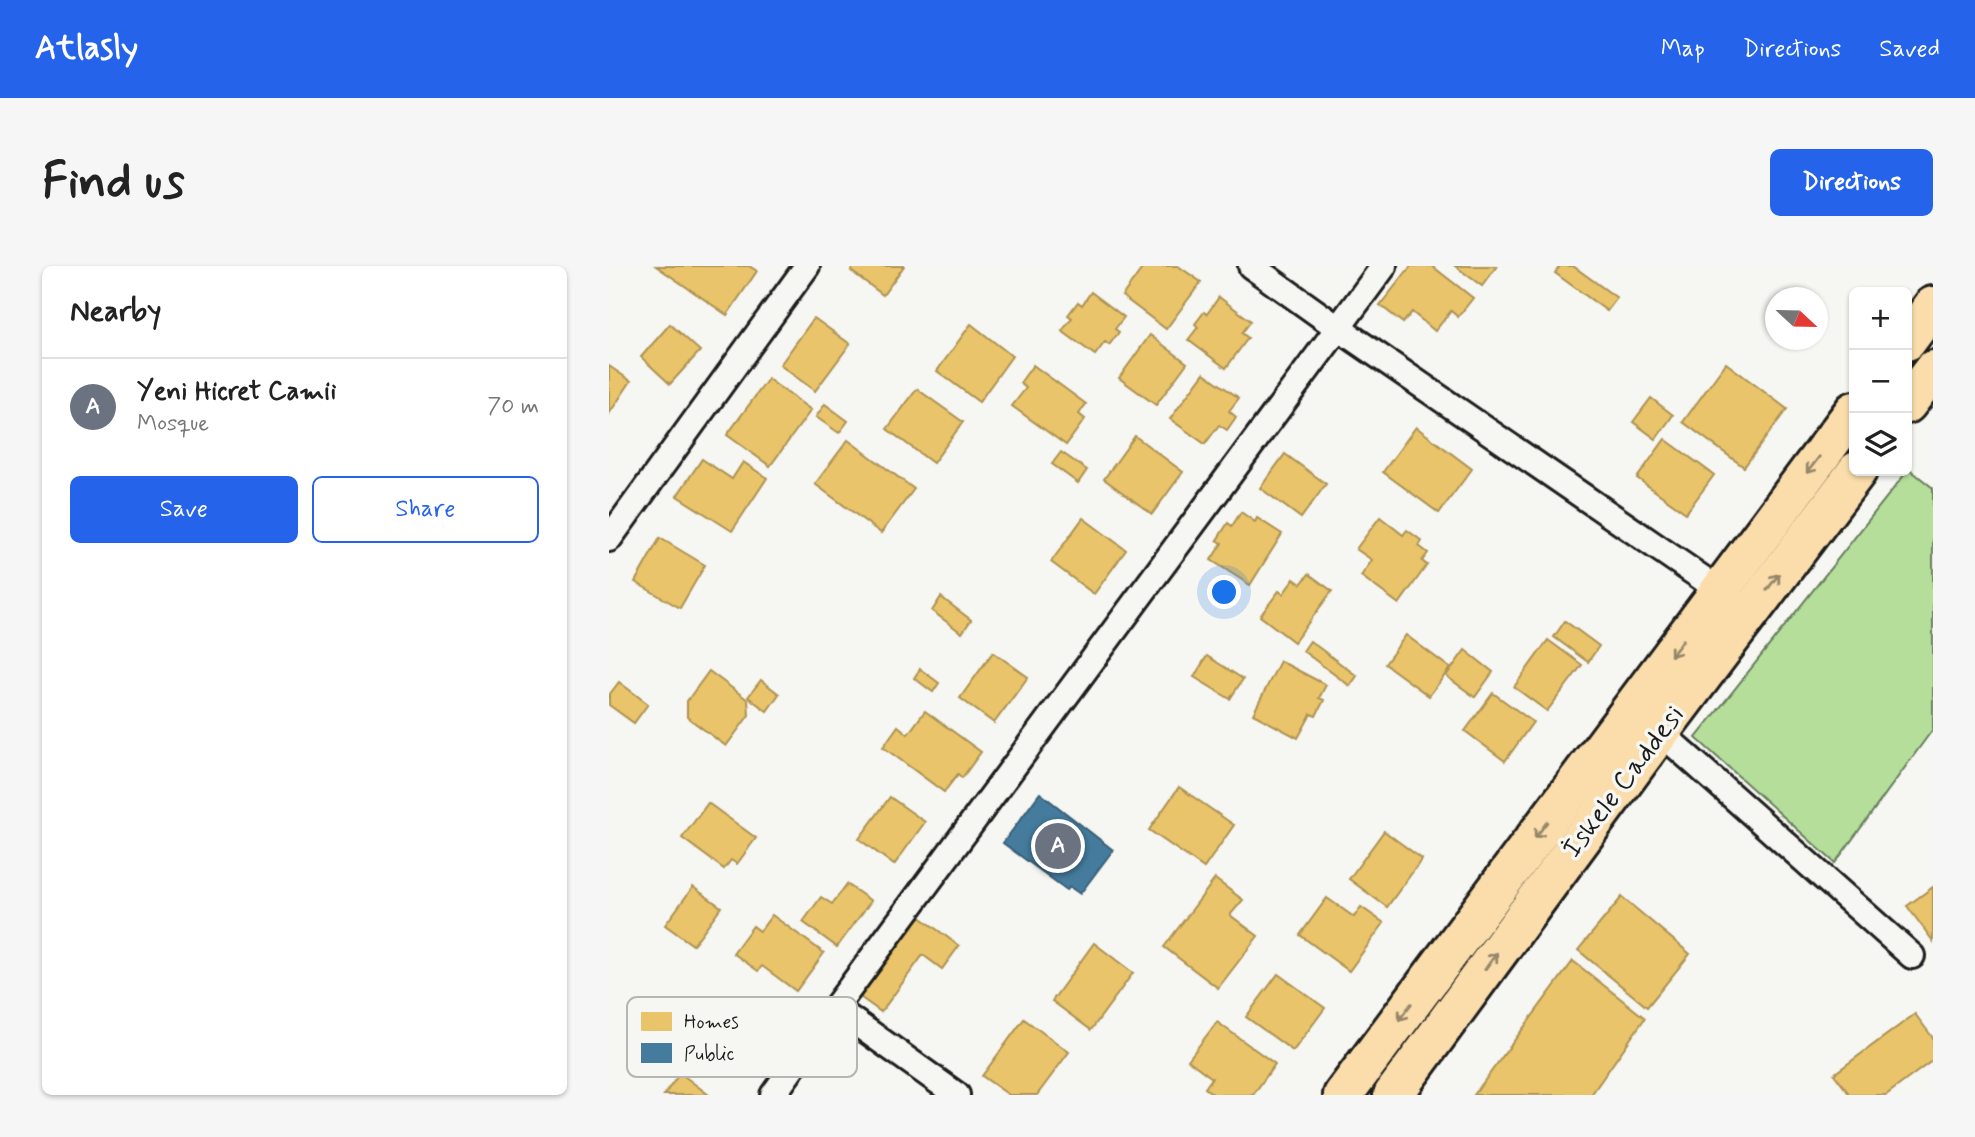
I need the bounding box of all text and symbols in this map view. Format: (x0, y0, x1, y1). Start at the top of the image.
text: Atlasly (35, 27, 138, 71)
text: Map (1661, 34, 1705, 65)
text: Directions (1743, 34, 1841, 65)
text: Saved (1879, 34, 1940, 65)
button: Directions (1770, 149, 1933, 216)
text: Find us (42, 150, 185, 215)
north arrow (1765, 287, 1828, 350)
map controls (1849, 287, 1912, 476)
button: + (1849, 287, 1912, 350)
text: Nearby (70, 292, 161, 331)
button: − (1849, 350, 1912, 413)
text: Yeni Hicret Camii (137, 375, 336, 409)
text: A (85, 392, 101, 422)
text: 70 m (487, 392, 539, 422)
text: Mosque (137, 409, 209, 439)
button: layers (1849, 413, 1912, 476)
one-way arrow (1806, 456, 1821, 474)
button: Save (70, 476, 298, 543)
button: Share (312, 476, 539, 543)
one-way arrow (1766, 573, 1781, 592)
your location (1207, 575, 1241, 609)
one-way arrow (1670, 638, 1685, 657)
street label: İskele Caddesi (1554, 698, 1694, 866)
pin: A (1035, 820, 1081, 872)
one-way arrow (1534, 820, 1548, 839)
one-way arrow (1484, 952, 1499, 971)
legend (627, 997, 857, 1077)
one-way arrow (1397, 1002, 1412, 1021)
text: Homes (684, 1010, 739, 1035)
text: Public (684, 1042, 735, 1067)

